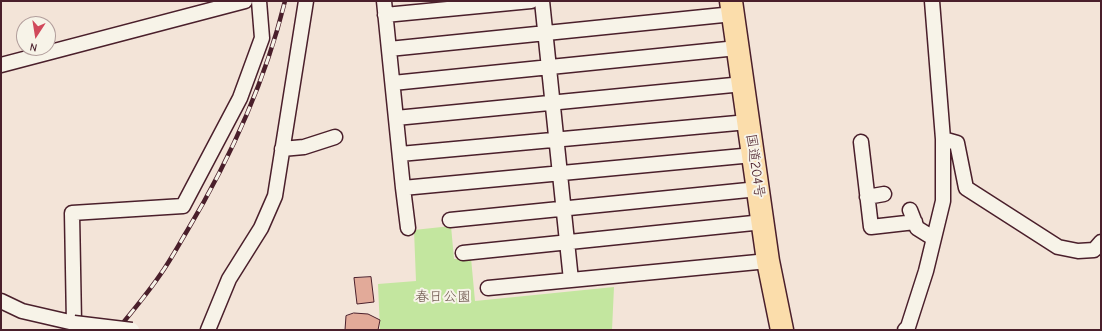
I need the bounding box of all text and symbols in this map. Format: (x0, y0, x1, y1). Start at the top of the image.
north arrow (16, 16, 56, 56)
text: N (29, 40, 38, 54)
street label: 国道204号 (742, 133, 768, 199)
park label: 春日公園 (415, 289, 471, 305)

